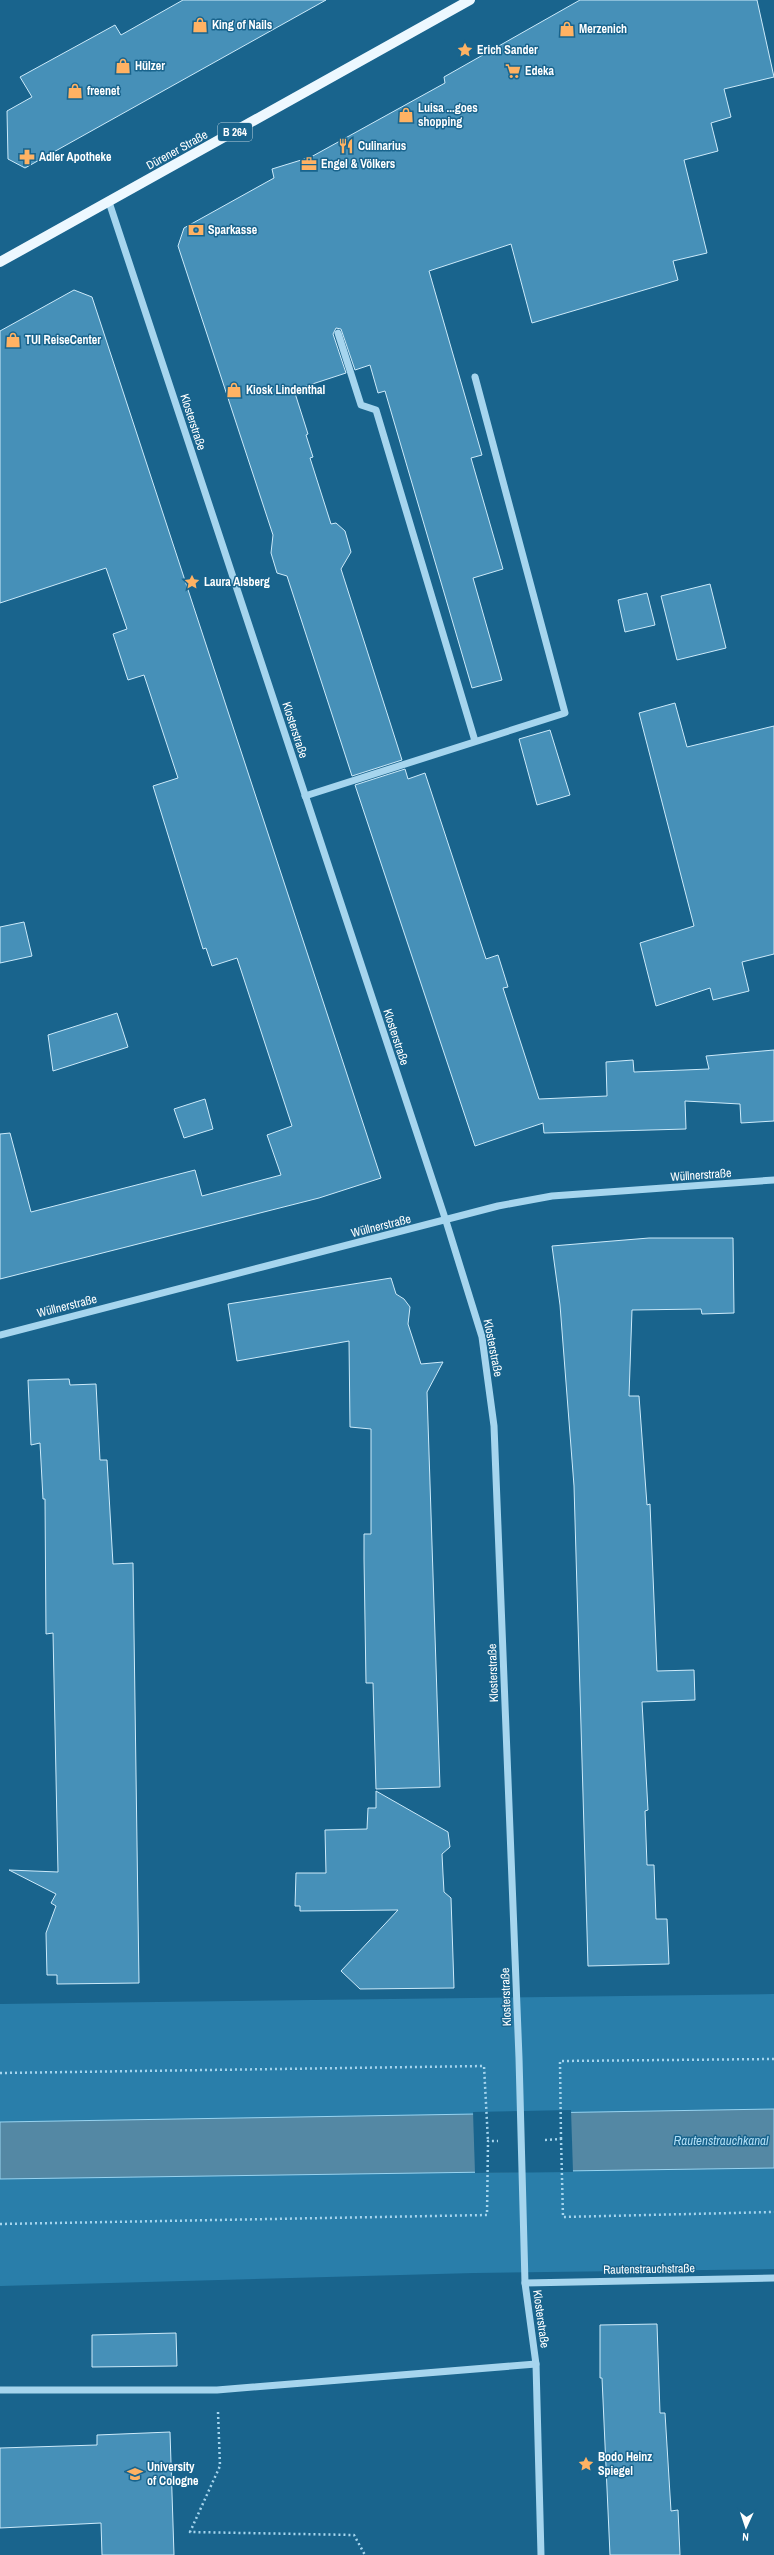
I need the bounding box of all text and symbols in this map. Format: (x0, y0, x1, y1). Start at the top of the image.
shop icon: King of Nails (191, 16, 209, 34)
place label: King of Nails (212, 17, 273, 33)
shop icon: Merzenich (558, 20, 576, 38)
place label: Merzenich (579, 21, 627, 37)
place icon: Erich Sander (456, 41, 474, 59)
place label: Erich Sander (477, 42, 538, 58)
shop icon: Hülzer (114, 57, 132, 75)
place label: Hülzer (135, 58, 165, 74)
supermarket icon: Edeka (504, 62, 522, 80)
place label: Edeka (525, 63, 555, 79)
shop icon: freenet (66, 82, 84, 100)
place label: freenet (87, 83, 121, 99)
place label: Luisa ...goes shopping (418, 100, 478, 130)
shop icon: Luisa ...goes shopping (397, 106, 415, 124)
road number: B 264 (218, 123, 252, 141)
street label: Dürener Straße (143, 127, 211, 173)
restaurant icon: Culinarius (337, 137, 355, 155)
place label: Culinarius (358, 138, 407, 154)
pharmacy icon: Adler Apotheke (18, 148, 36, 166)
place label: Adler Apotheke (39, 149, 112, 165)
office icon: Engel & Völkers (300, 155, 318, 173)
place label: Engel & Völkers (321, 156, 396, 172)
bank icon: Sparkasse (187, 221, 205, 239)
place label: Sparkasse (208, 222, 258, 238)
shop icon: TUI ReiseCenter (4, 331, 22, 349)
place label: TUI ReiseCenter (25, 332, 101, 348)
shop icon: Kiosk Lindenthal (225, 381, 243, 399)
place label: Kiosk Lindenthal (246, 382, 326, 398)
street label: Klosterstraße (176, 392, 210, 452)
place icon: Laura Alsberg (183, 573, 201, 591)
place label: Laura Alsberg (204, 574, 270, 590)
street label: Klosterstraße (278, 700, 312, 760)
street label: Klosterstraße (379, 1007, 413, 1067)
street label: Wüllnerstraße (670, 1165, 732, 1185)
street label: Wüllnerstraße (349, 1211, 413, 1241)
street label: Wüllnerstraße (35, 1291, 99, 1321)
street label: Klosterstraße (480, 1318, 506, 1378)
street label: Klosterstraße (484, 1643, 502, 1703)
street label: Klosterstraße (497, 1967, 515, 2027)
water label: Rautenstrauchkanal (674, 2132, 769, 2149)
street label: Rautenstrauchstraße (603, 2260, 695, 2278)
street label: Klosterstraße (529, 2289, 553, 2349)
place label: Bodo Heinz Spiegel (598, 2449, 652, 2479)
place icon: Bodo Heinz Spiegel (577, 2455, 595, 2473)
place label: University of Cologne (147, 2459, 199, 2489)
school or university icon: University of Cologne (126, 2465, 144, 2483)
north arrow (726, 2507, 766, 2547)
text: N (742, 2530, 749, 2544)

